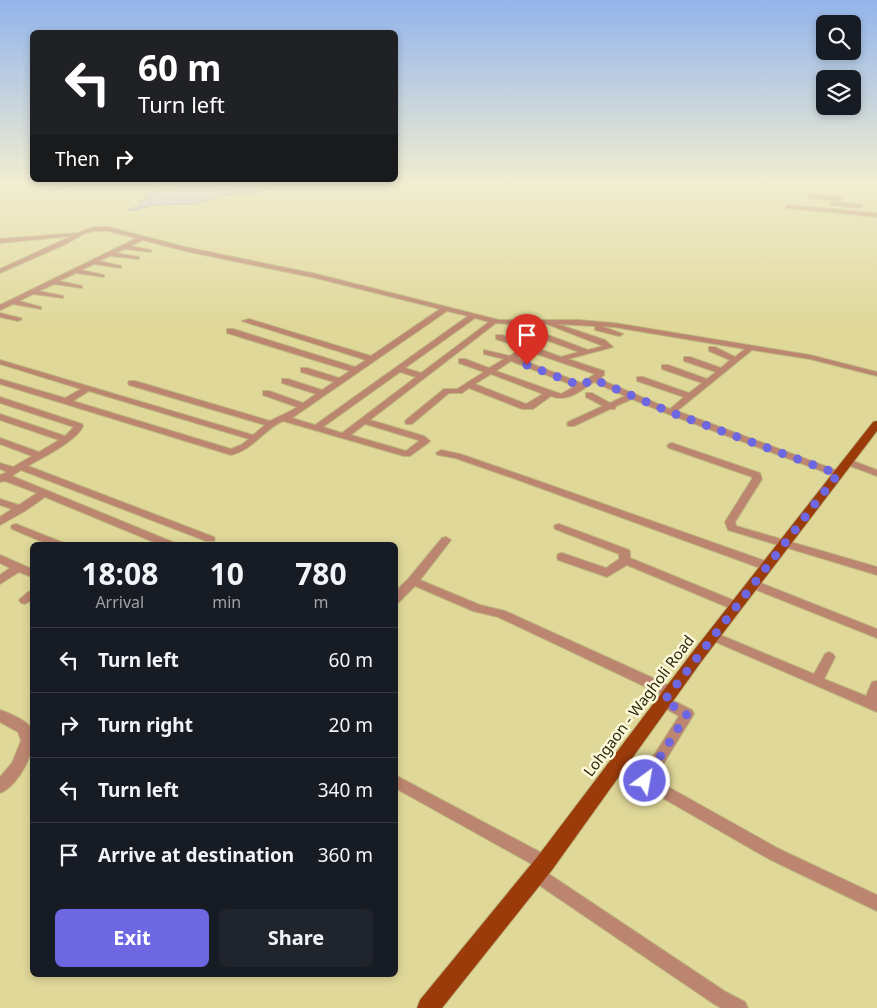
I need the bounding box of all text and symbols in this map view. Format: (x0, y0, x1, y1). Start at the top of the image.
map controls (816, 15, 861, 115)
button: search (816, 15, 861, 60)
text: 60 m (138, 44, 221, 91)
icon: left (55, 50, 120, 115)
button: layers (816, 70, 861, 115)
text: Turn left (138, 89, 225, 119)
icon: right (110, 145, 138, 173)
text: Then (55, 146, 100, 172)
pin (506, 314, 548, 365)
icon: arrive (513, 321, 541, 349)
text: 18:08 (81, 553, 158, 594)
text: 10 (210, 553, 244, 594)
text: 780 (295, 553, 347, 594)
text: Arrival (95, 591, 144, 613)
text: min (212, 591, 241, 613)
text: m (313, 591, 328, 613)
street label: Lohgaon - Wagholi Road (578, 631, 698, 780)
icon: left (55, 646, 83, 674)
text: Turn left (98, 647, 179, 673)
text: 60 m (329, 647, 373, 673)
icon: right (55, 711, 83, 739)
text: Turn right (98, 712, 193, 738)
text: 20 m (329, 712, 373, 738)
position arrow (618, 754, 670, 806)
icon: left (55, 776, 83, 804)
text: Turn left (98, 777, 179, 803)
text: 340 m (318, 777, 373, 803)
icon: arrive (55, 841, 83, 869)
text: Arrive at destination (98, 842, 294, 868)
text: 360 m (318, 842, 373, 868)
button: Exit (55, 909, 209, 967)
button: Share (219, 909, 373, 967)

